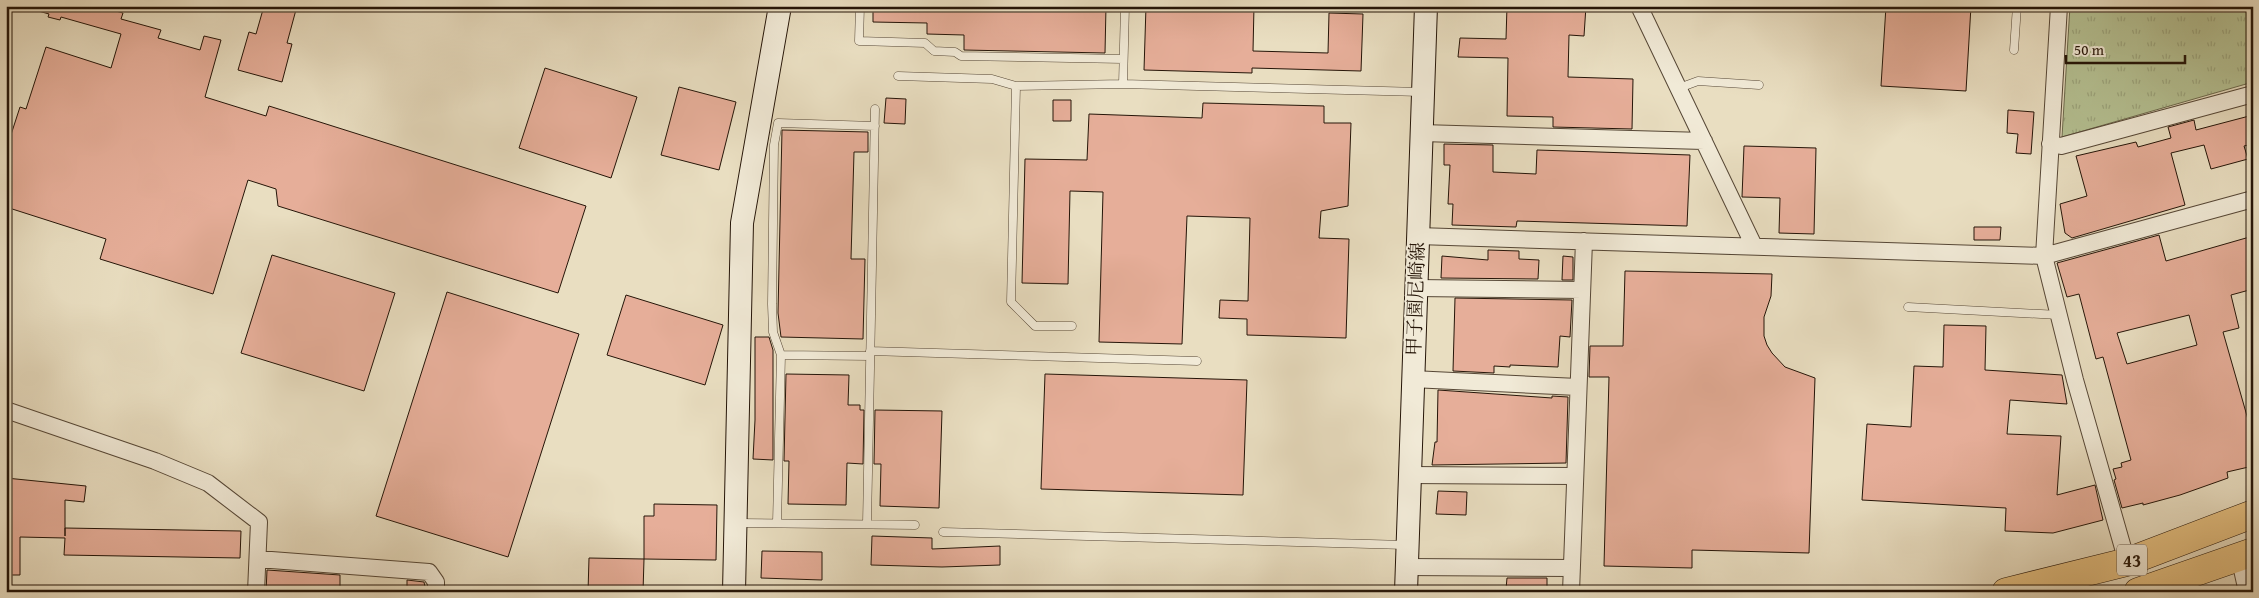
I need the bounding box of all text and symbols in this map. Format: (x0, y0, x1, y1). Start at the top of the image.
scale bar (2066, 32, 2185, 64)
text: 50 m (2074, 39, 2105, 60)
street label: 甲子園尼崎線 (1399, 242, 1431, 356)
road number: 43 (2117, 544, 2147, 576)

